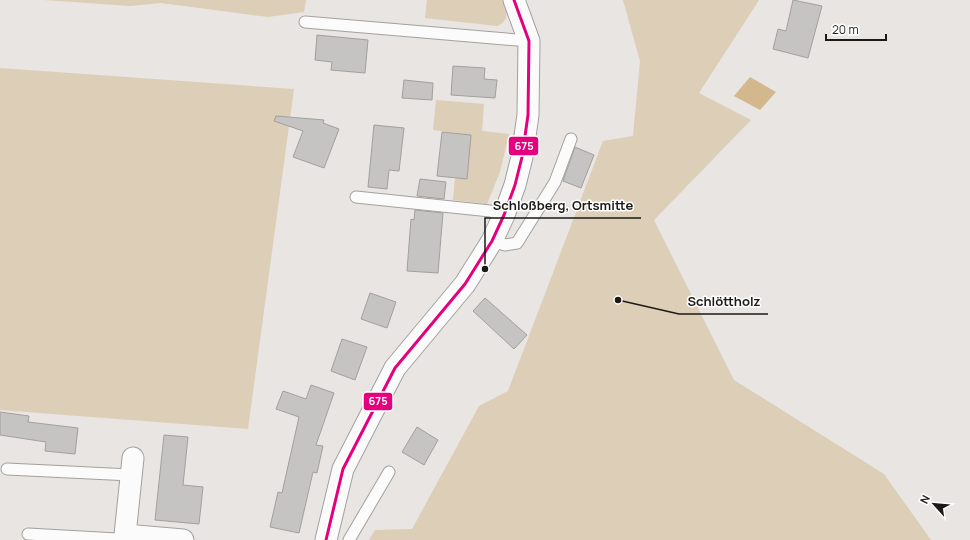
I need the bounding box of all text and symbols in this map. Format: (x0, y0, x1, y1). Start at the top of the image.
scale bar (826, 16, 886, 42)
text: 20 m (832, 21, 859, 38)
line badge: 675 (508, 136, 539, 156)
text: 675 (514, 138, 534, 153)
callout: Schloßberg, Ortsmitte (485, 193, 641, 218)
text: Schloßberg, Ortsmitte (493, 196, 633, 214)
callout: Schlöttholz (679, 289, 768, 314)
text: Schlöttholz (687, 292, 761, 310)
line badge: 675 (363, 392, 393, 411)
text: 675 (368, 393, 388, 408)
north arrow (914, 484, 954, 524)
text: N (916, 492, 933, 506)

